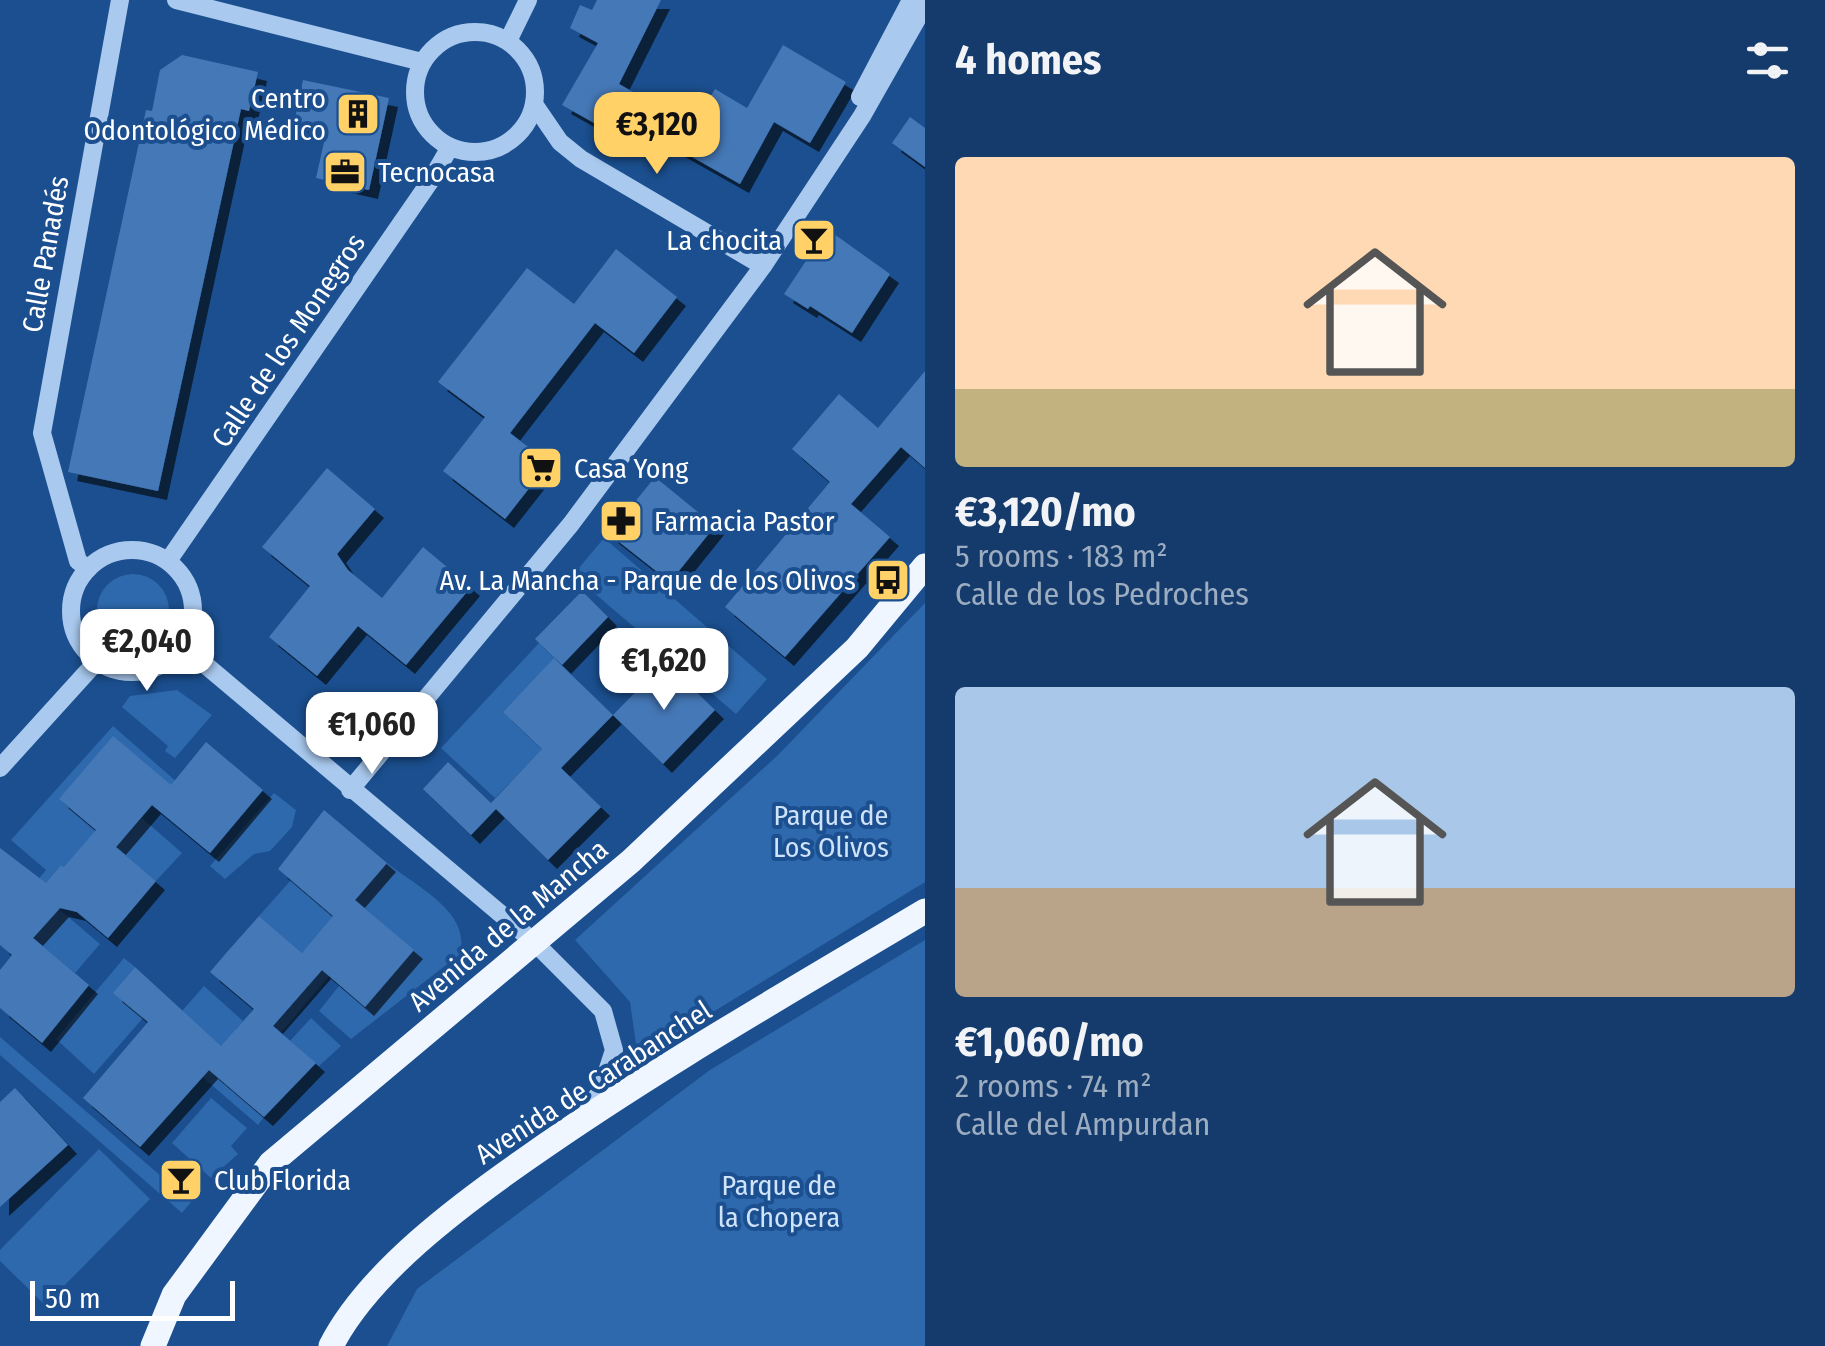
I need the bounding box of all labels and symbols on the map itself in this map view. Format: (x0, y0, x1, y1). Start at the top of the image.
place label: Centro Odontológico Médico (84, 82, 326, 147)
building icon: Centro Odontológico Médico (335, 91, 381, 137)
pin: €3,120 (576, 92, 738, 177)
office icon: Tecnocasa (322, 149, 368, 195)
place label: Tecnocasa (378, 156, 495, 189)
street label: Calle Panadés (15, 173, 76, 335)
bar icon: La chocita (791, 217, 837, 263)
place label: La chocita (666, 224, 782, 257)
street label: Calle de los Monegros (205, 227, 372, 453)
supermarket icon: Casa Yong (518, 445, 564, 491)
place label: Casa Yong (574, 452, 689, 485)
pharmacy icon: Farmacia Pastor (598, 498, 644, 544)
place label: Farmacia Pastor (654, 505, 835, 538)
bus stop icon: Av. La Mancha - Parque de los Olivos (865, 557, 911, 603)
place label: Av. La Mancha - Parque de los Olivos (440, 564, 856, 597)
pin: €2,040 (66, 609, 228, 694)
pin: €1,620 (583, 628, 745, 713)
pin: €1,060 (291, 692, 453, 777)
park label: Parque de Los Olivos (773, 799, 889, 864)
street label: Avenida de la Mancha (402, 832, 615, 1018)
street label: Avenida de Carabanchel (469, 994, 718, 1171)
bar icon: Club Florida (158, 1157, 204, 1203)
place label: Club Florida (214, 1164, 351, 1197)
park label: Parque de la Chopera (718, 1169, 840, 1234)
scale bar (30, 1276, 235, 1320)

